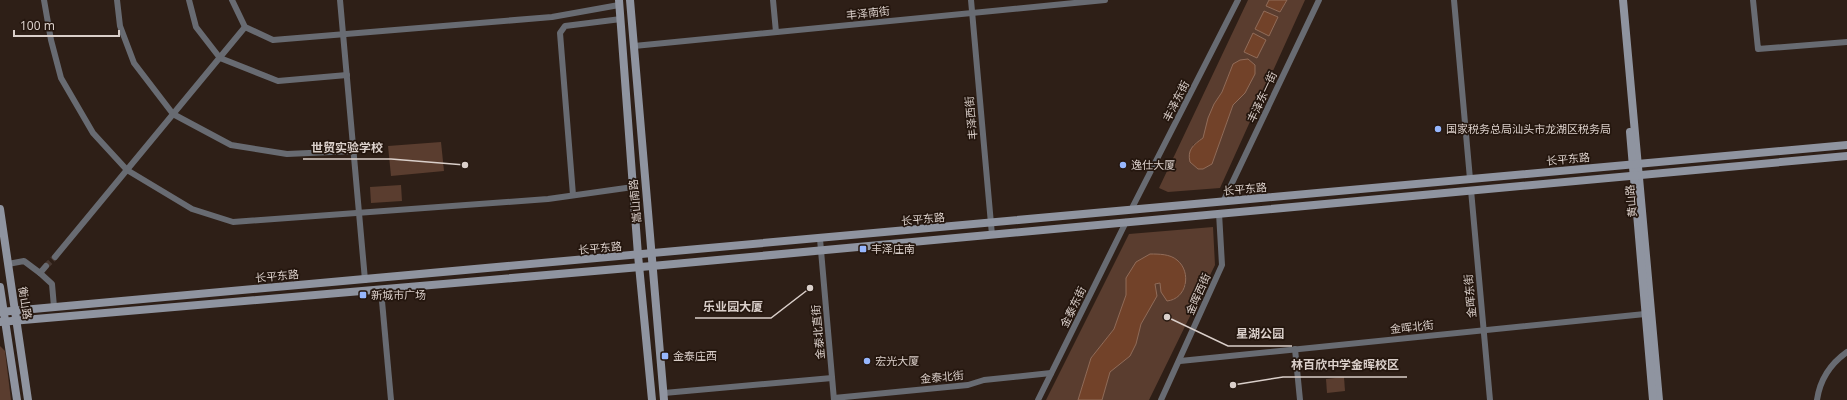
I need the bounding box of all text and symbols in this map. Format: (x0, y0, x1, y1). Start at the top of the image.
street label: 丰泽南街 (845, 3, 891, 22)
scale bar (14, 12, 119, 38)
text: 100 m (20, 17, 55, 34)
street label: 丰泽东一街 (1243, 69, 1280, 125)
street label: 丰泽东街 (1159, 78, 1192, 124)
street label: 丰泽西街 (961, 95, 980, 141)
place label: 国家税务总局汕头市龙湖区税务局 (1446, 121, 1611, 136)
marker: 国家税务总局汕头市龙湖区税务局 (1433, 124, 1443, 134)
callout: 世贸实验学校 (303, 135, 391, 159)
text: 世贸实验学校 (311, 139, 383, 156)
street label: 长平东路 (1545, 149, 1591, 168)
place label: 逸仕大厦 (1131, 157, 1175, 172)
marker: 逸仕大厦 (1118, 160, 1128, 170)
street label: 嵩山南路 (625, 178, 644, 224)
street label: 长平东路 (1222, 179, 1268, 198)
street label: 黄山路 (1622, 184, 1639, 218)
street label: 长平东路 (900, 209, 946, 228)
street label: 长平东路 (577, 238, 623, 257)
place label: 丰泽庄南 (871, 241, 915, 256)
marker: 丰泽庄南 (858, 244, 868, 254)
street label: 长平东路 (254, 266, 300, 285)
street label: 金晖西街 (1182, 271, 1213, 317)
street label: 金晖东街 (1460, 273, 1479, 319)
street label: 金泰东街 (1056, 284, 1089, 330)
street label: 衡山路 (16, 285, 35, 320)
place label: 新城市广场 (371, 287, 426, 302)
marker: 新城市广场 (358, 290, 368, 300)
callout: 乐业园大厦 (695, 294, 771, 318)
text: 乐业园大厦 (703, 298, 763, 315)
street label: 金泰北直街 (808, 304, 827, 360)
street label: 金晖北街 (1389, 317, 1435, 336)
callout: 星湖公园 (1228, 322, 1292, 346)
text: 星湖公园 (1236, 325, 1284, 342)
place label: 金泰庄西 (673, 348, 717, 363)
marker: 金泰庄西 (660, 351, 670, 361)
place label: 宏光大厦 (875, 353, 919, 368)
callout: 林百欣中学金晖校区 (1283, 353, 1407, 377)
marker: 宏光大厦 (862, 356, 872, 366)
text: 林百欣中学金晖校区 (1291, 356, 1399, 373)
street label: 金泰北街 (919, 367, 965, 386)

